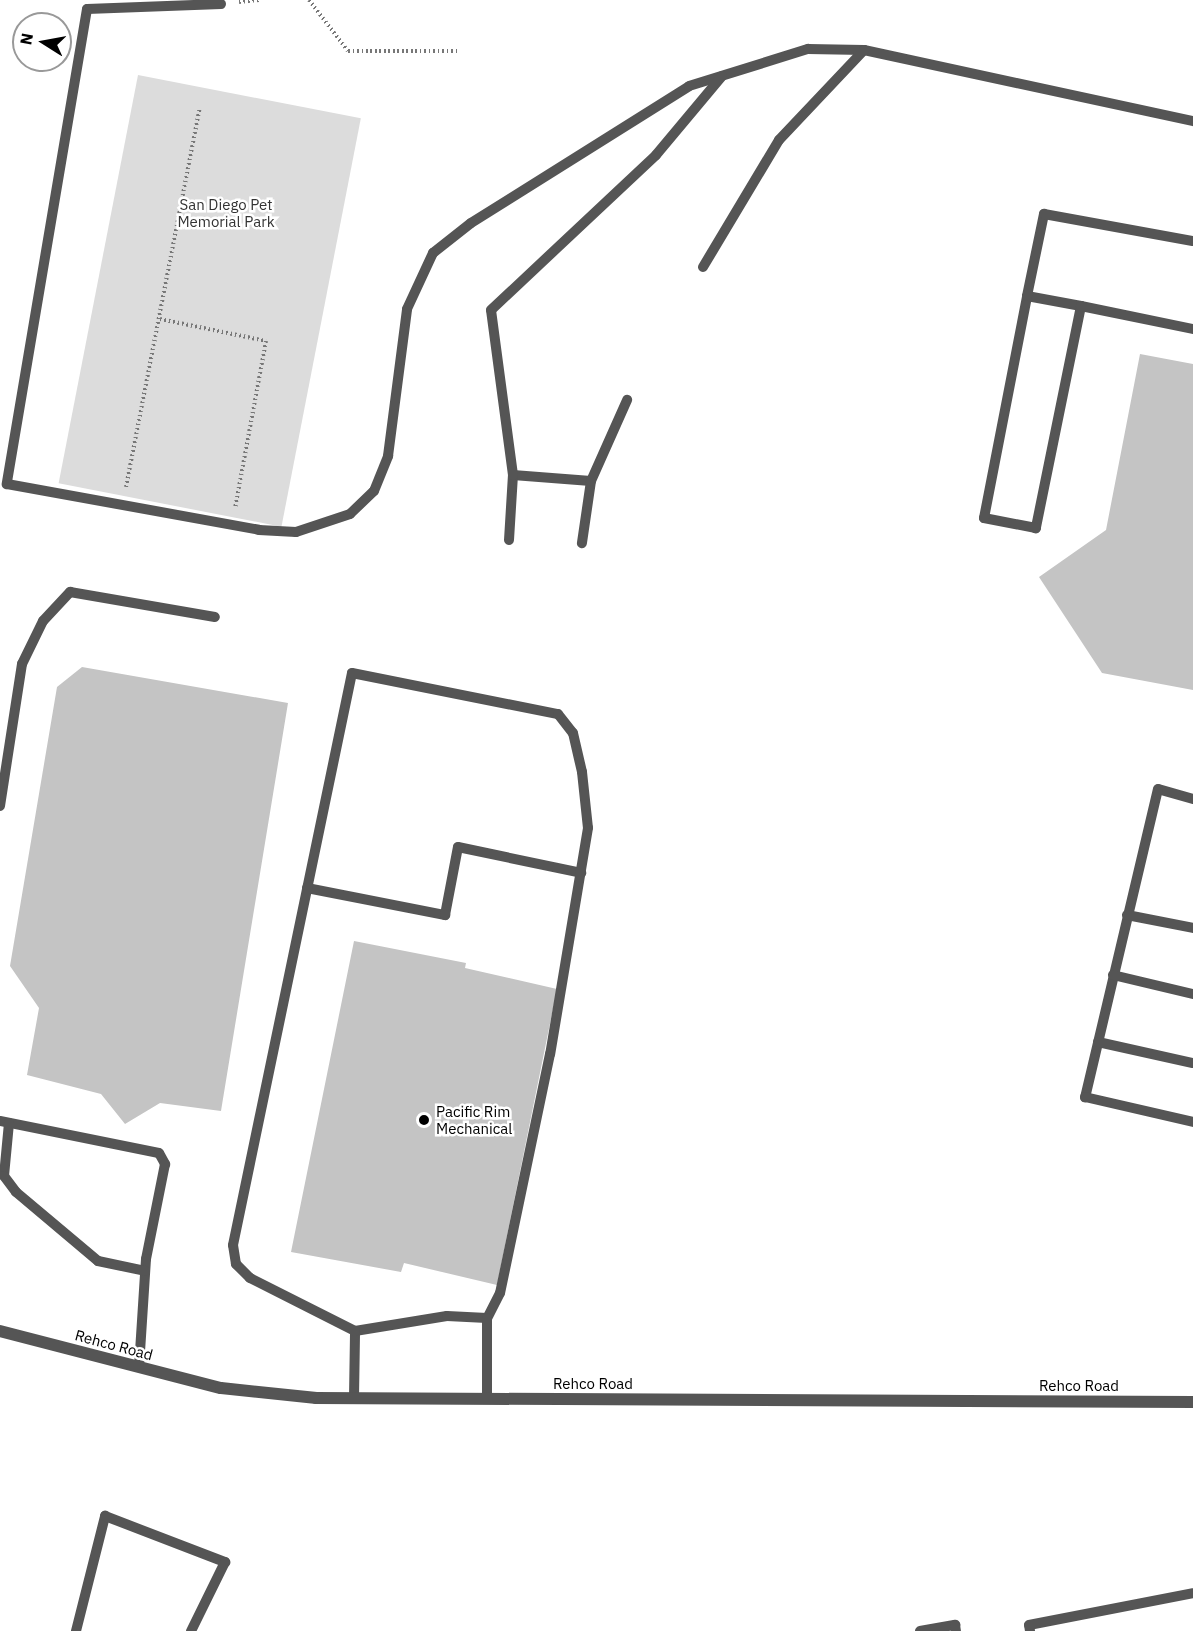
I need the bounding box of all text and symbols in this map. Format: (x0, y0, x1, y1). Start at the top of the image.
north arrow (12, 12, 72, 72)
text: N (15, 31, 37, 47)
park label: San Diego Pet Memorial Park (177, 195, 275, 230)
place label: Pacific Rim Mechanical (436, 1102, 512, 1137)
marker: Pacific Rim Mechanical (417, 1113, 431, 1127)
street label: Rehco Road (73, 1326, 155, 1364)
street label: Rehco Road (553, 1375, 633, 1393)
street label: Rehco Road (1039, 1377, 1119, 1395)

